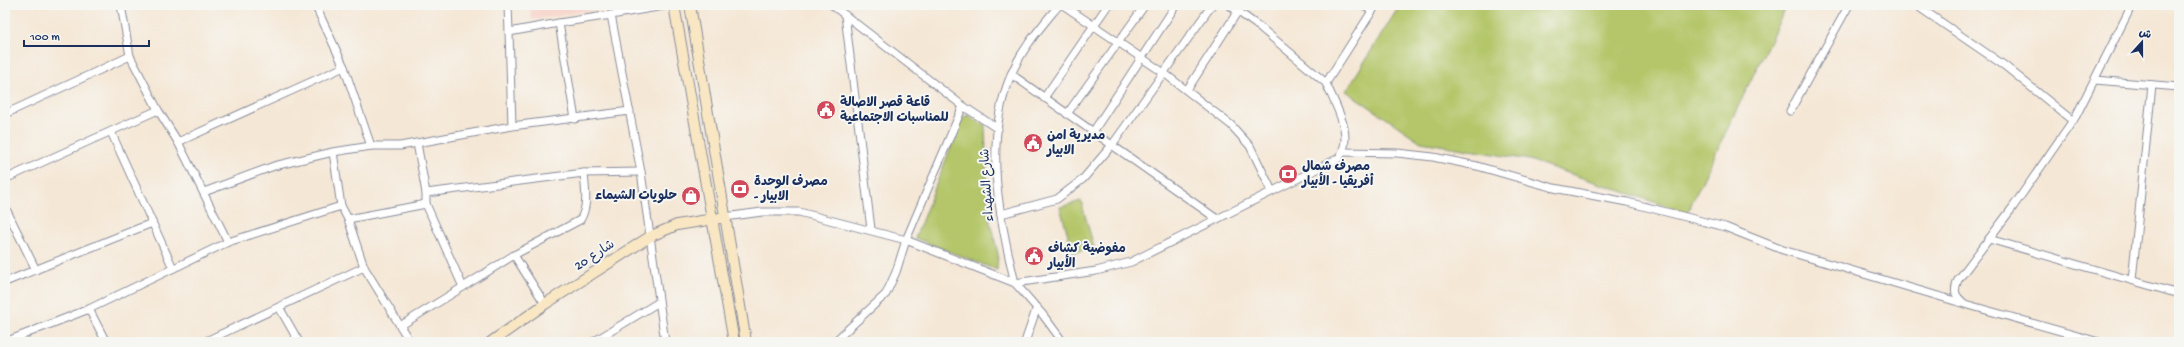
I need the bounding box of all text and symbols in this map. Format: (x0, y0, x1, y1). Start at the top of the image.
scale bar (24, 22, 149, 48)
north arrow (2122, 22, 2162, 62)
text: ش (2137, 27, 2153, 42)
text: 100 m (29, 31, 60, 45)
place label: قاعة قصر الاصالة للمناسبات الاجتماعية (840, 95, 949, 126)
public building icon: قاعة قصر الاصالة للمناسبات الاجتماعية (815, 99, 837, 121)
place label: مديرية امن الابيار (1046, 128, 1105, 159)
public building icon: مديرية امن الابيار (1022, 132, 1044, 154)
street label: شارع الشهداء (978, 148, 998, 222)
place label: مصرف شمال أفريقيا - الأبيار (1301, 158, 1374, 190)
bank icon: مصرف شمال أفريقيا - الأبيار (1277, 163, 1299, 185)
place label: مصرف الوحدة - الابيار (754, 173, 828, 205)
bank icon: مصرف الوحدة - الابيار (729, 178, 751, 200)
shop icon: حلويات الشيماء (680, 185, 702, 207)
place label: حلويات الشيماء (595, 189, 677, 204)
street label: شارع 20 (572, 237, 618, 275)
place label: مفوضية كشاف الأبيار (1047, 240, 1126, 272)
public building icon: مفوضية كشاف الأبيار (1023, 245, 1045, 267)

